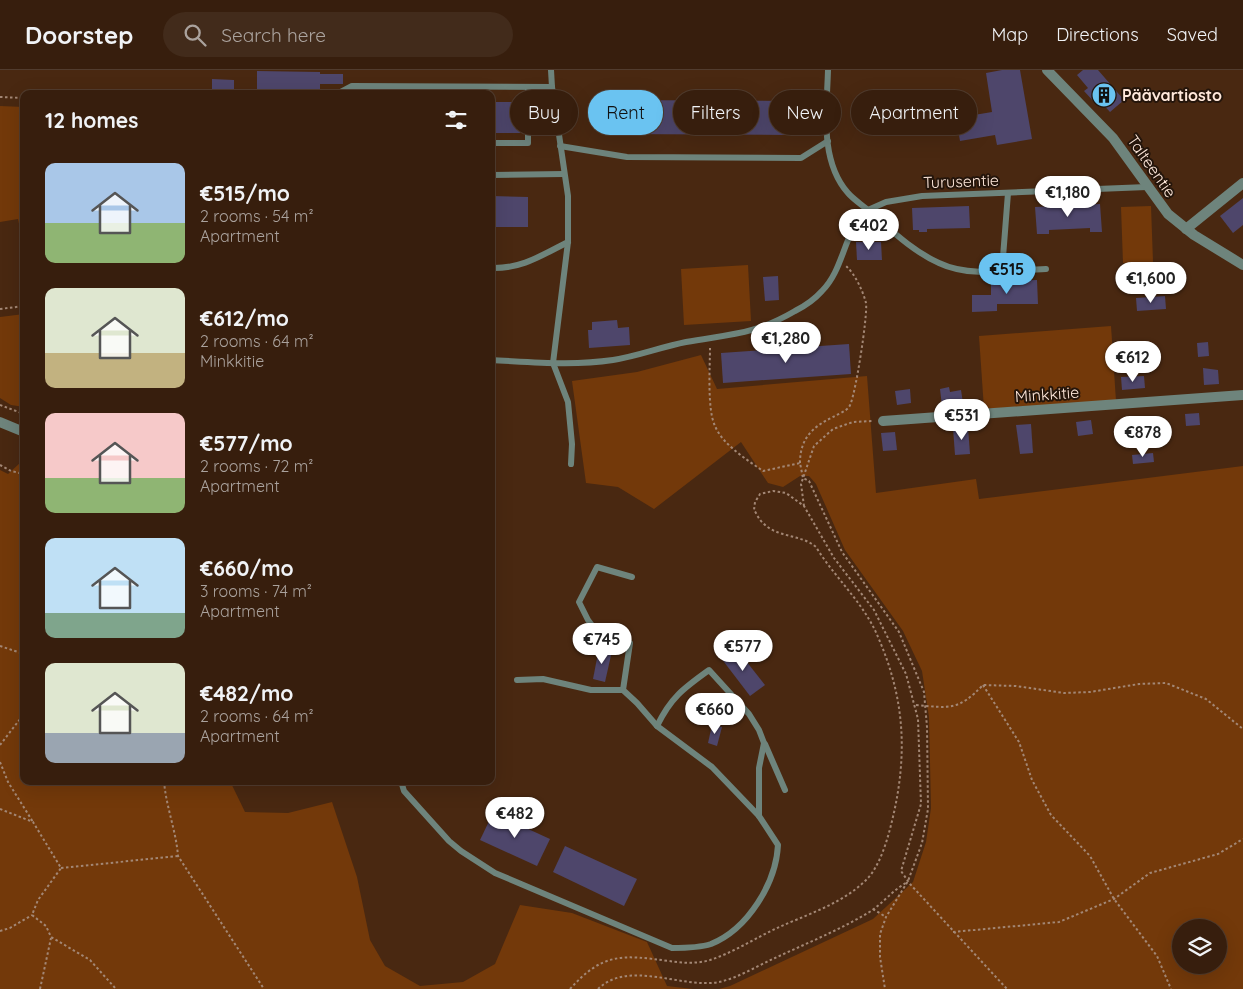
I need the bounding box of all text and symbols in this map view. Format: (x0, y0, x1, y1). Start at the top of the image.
search box (163, 12, 513, 57)
text: Doorstep (25, 20, 133, 50)
icon: search (181, 21, 209, 49)
text: Search here (221, 23, 326, 47)
text: Map (991, 23, 1028, 46)
text: Directions (1056, 23, 1139, 46)
text: Saved (1167, 23, 1218, 46)
building icon: Päävartiosto (1091, 82, 1117, 108)
place label: Päävartiosto (1122, 85, 1222, 105)
chip: Buy (510, 90, 578, 135)
chip: Rent (588, 90, 663, 135)
chip: Filters (673, 90, 759, 135)
chip: New (769, 90, 841, 135)
chip: Apartment (851, 90, 977, 135)
icon: filters (442, 106, 470, 134)
text: 12 homes (45, 107, 138, 133)
street label: Talteentie (1123, 131, 1181, 201)
street label: Turusentie (923, 170, 999, 192)
pin: €1,180 (1027, 176, 1109, 218)
text: €515/mo (200, 180, 290, 206)
text: €1,180 (1046, 182, 1090, 202)
icon: home (85, 183, 145, 243)
text: 2 rooms · 54 m² (200, 206, 314, 226)
pin: €402 (839, 208, 899, 251)
text: €402 (850, 215, 888, 235)
text: Apartment (200, 226, 280, 246)
pin: €515 (977, 252, 1037, 295)
text: €515 (990, 259, 1024, 279)
pin: €1,600 (1110, 262, 1192, 304)
text: €1,600 (1126, 268, 1176, 288)
text: €612/mo (200, 305, 289, 331)
icon: home (85, 308, 145, 368)
pin: €1,280 (745, 322, 827, 364)
text: €1,280 (762, 328, 810, 348)
text: 2 rooms · 64 m² (200, 331, 314, 351)
pin: €612 (1103, 340, 1163, 383)
text: €612 (1116, 347, 1150, 367)
text: Minkkitie (200, 351, 264, 371)
street label: Minkkitie (1014, 382, 1080, 406)
pin: €531 (932, 398, 992, 441)
text: €531 (945, 405, 979, 425)
pin: €878 (1113, 416, 1173, 458)
text: €878 (1125, 422, 1161, 442)
text: €577/mo (200, 430, 293, 456)
icon: home (85, 433, 145, 493)
text: 2 rooms · 72 m² (200, 456, 313, 476)
text: Apartment (200, 476, 280, 496)
text: €660/mo (200, 555, 294, 581)
icon: home (85, 558, 145, 618)
text: 3 rooms · 74 m² (200, 581, 312, 601)
text: Apartment (200, 601, 280, 621)
pin: €745 (572, 622, 632, 665)
text: €745 (584, 629, 620, 649)
pin: €577 (713, 630, 773, 672)
text: €577 (725, 636, 761, 656)
text: €482/mo (200, 680, 293, 706)
icon: home (85, 683, 145, 743)
pin: €660 (685, 692, 745, 735)
text: €660 (696, 699, 734, 719)
text: 2 rooms · 64 m² (200, 706, 314, 726)
text: Apartment (200, 726, 280, 746)
pin: €482 (485, 796, 545, 839)
text: €482 (496, 803, 534, 823)
map controls (1172, 919, 1227, 974)
button: layers (1172, 919, 1227, 974)

